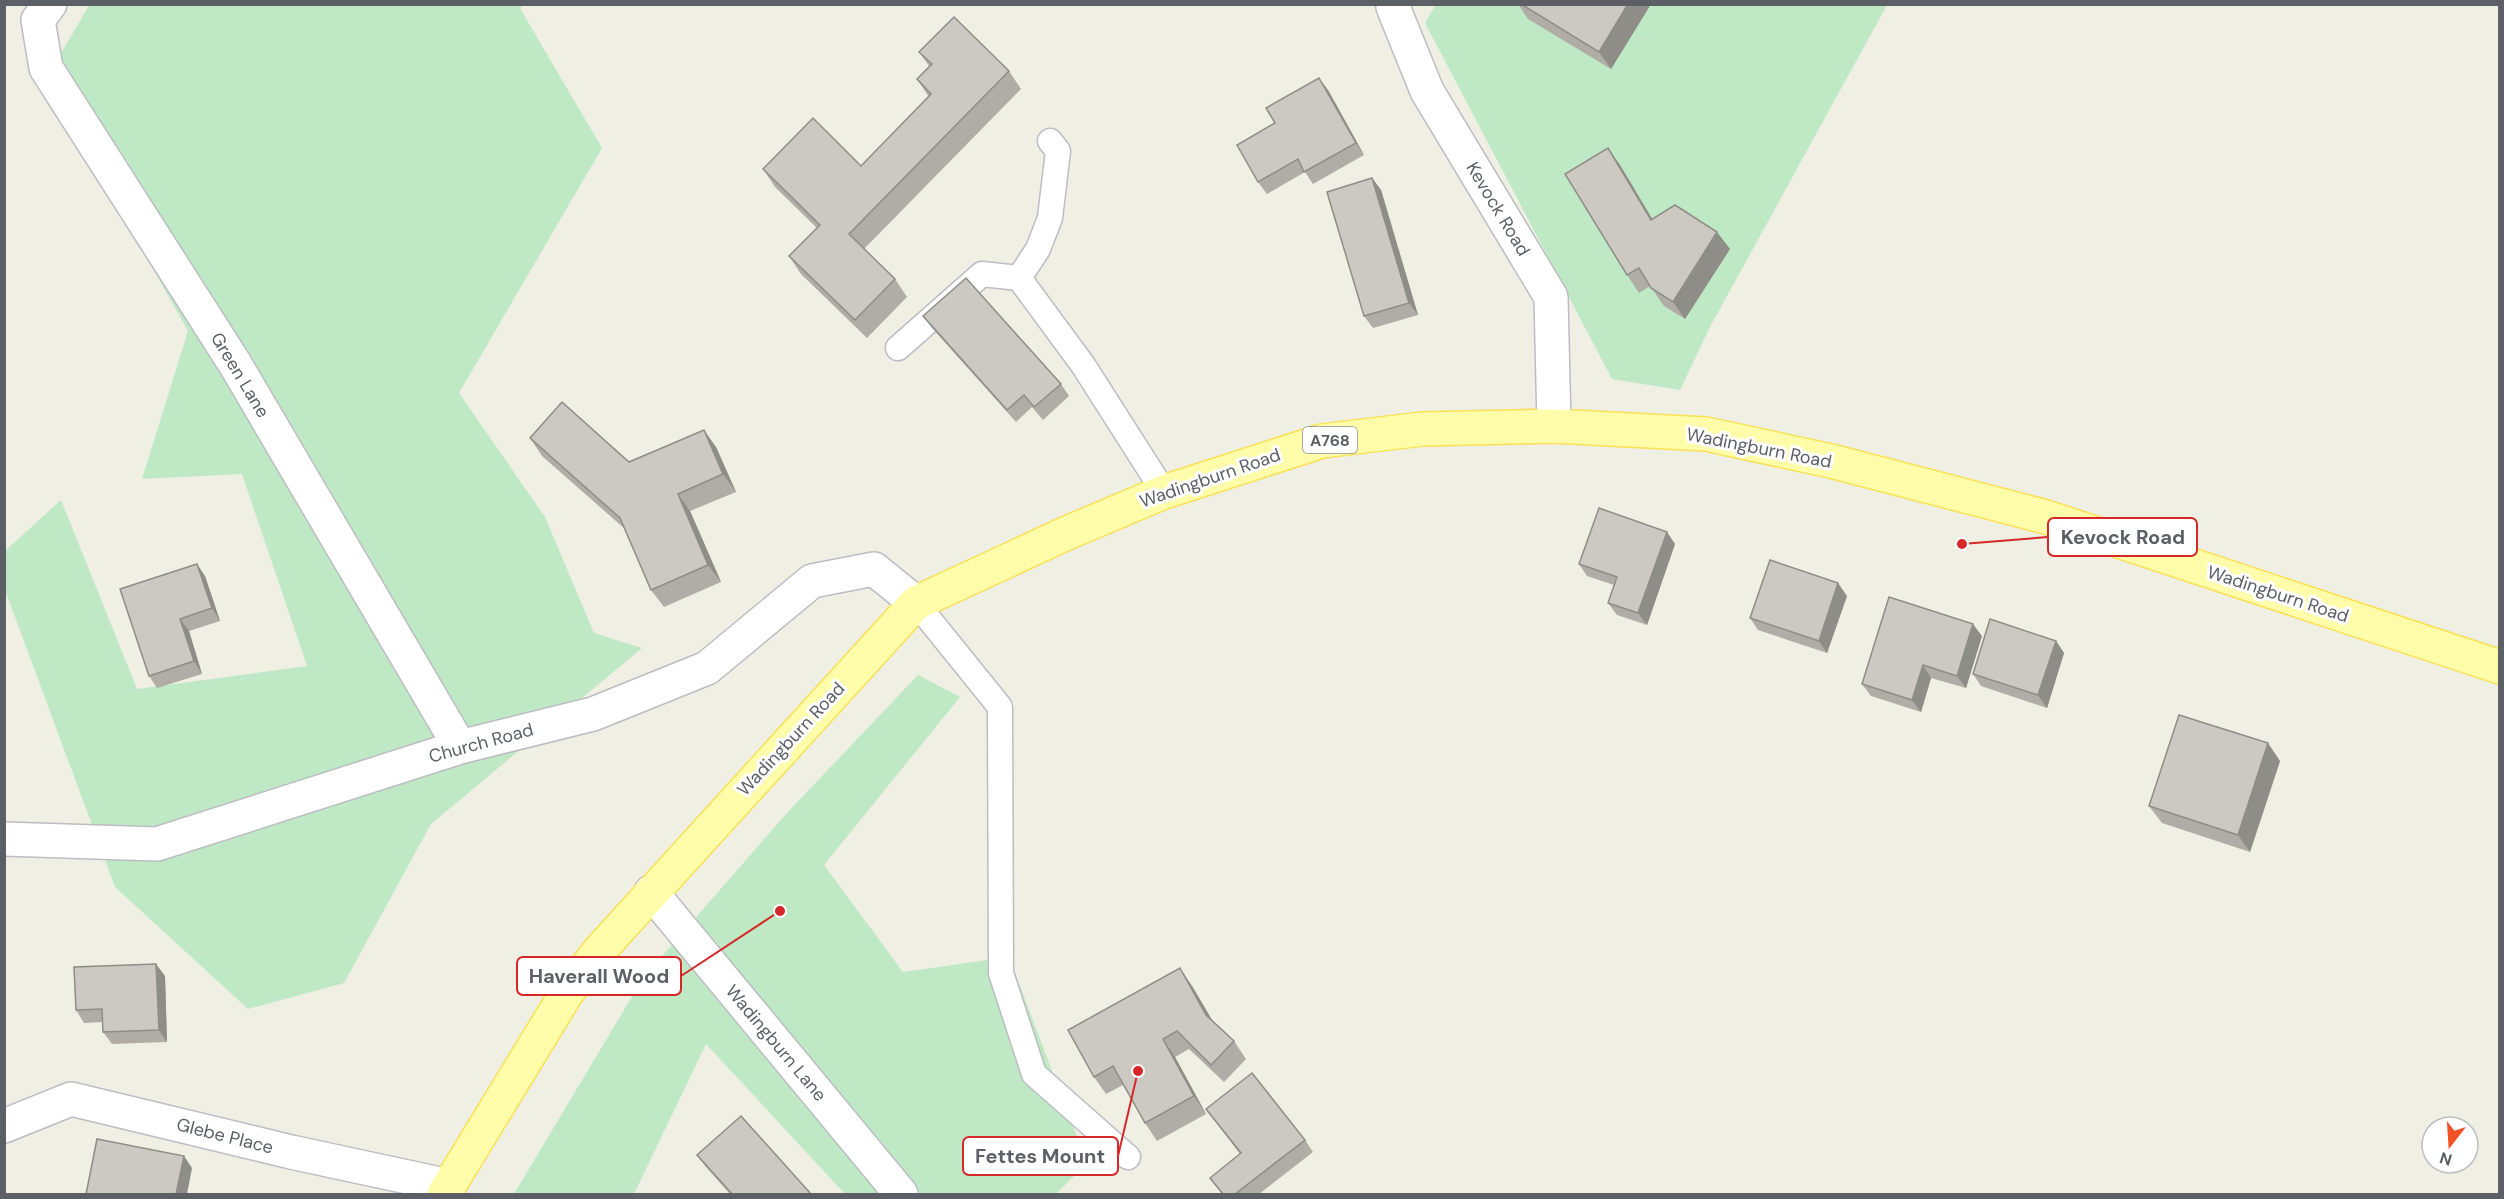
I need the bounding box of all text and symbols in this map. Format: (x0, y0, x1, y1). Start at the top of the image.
street label: Kevock Road (1461, 158, 1535, 260)
street label: Green Lane (205, 328, 275, 422)
street label: Wadingburn Road (1684, 422, 1834, 474)
road number: A768 (1303, 427, 1357, 453)
street label: Wadingburn Road (1136, 443, 1284, 513)
callout: Kevock Road (2048, 518, 2197, 556)
text: Kevock Road (2061, 524, 2185, 550)
street label: Wadingburn Road (2204, 560, 2352, 628)
street label: Wadingburn Road (732, 677, 850, 801)
street label: Church Road (426, 718, 536, 768)
callout: Haverall Wood (517, 957, 681, 995)
text: Haverall Wood (529, 963, 669, 989)
street label: Wadingburn Lane (720, 980, 832, 1106)
street label: Glebe Place (174, 1112, 276, 1160)
north arrow (2420, 1115, 2480, 1175)
callout: Fettes Mount (963, 1137, 1118, 1175)
text: Fettes Mount (975, 1143, 1105, 1169)
text: N (2437, 1147, 2454, 1171)

